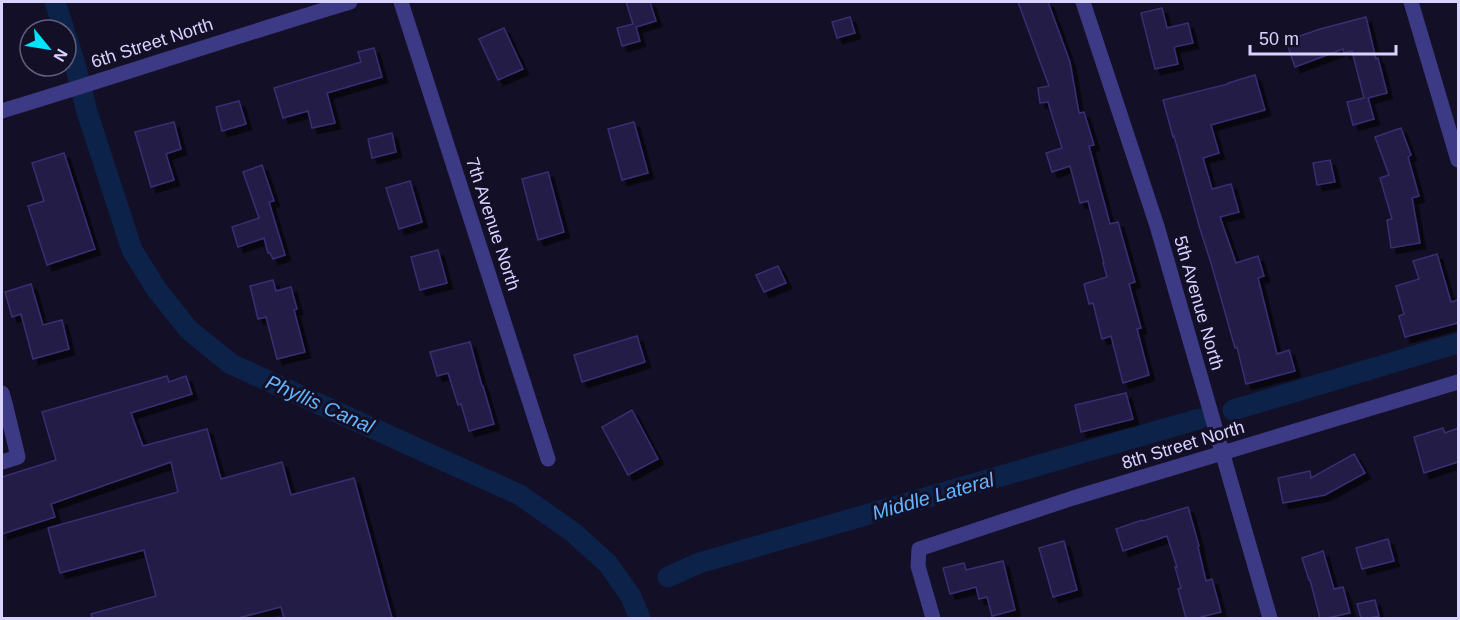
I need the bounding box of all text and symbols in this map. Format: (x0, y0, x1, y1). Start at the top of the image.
street label: 6th Street North (88, 14, 216, 72)
north arrow (18, 18, 78, 78)
scale bar (1250, 18, 1396, 56)
text: 50 m (1259, 29, 1299, 49)
text: N (50, 46, 71, 65)
street label: 7th Avenue North (462, 155, 524, 293)
street label: 5th Avenue North (1170, 234, 1228, 372)
water label: Phyllis Canal (263, 370, 378, 438)
street label: 8th Street North (1119, 417, 1247, 473)
water label: Middle Lateral (870, 468, 997, 524)

